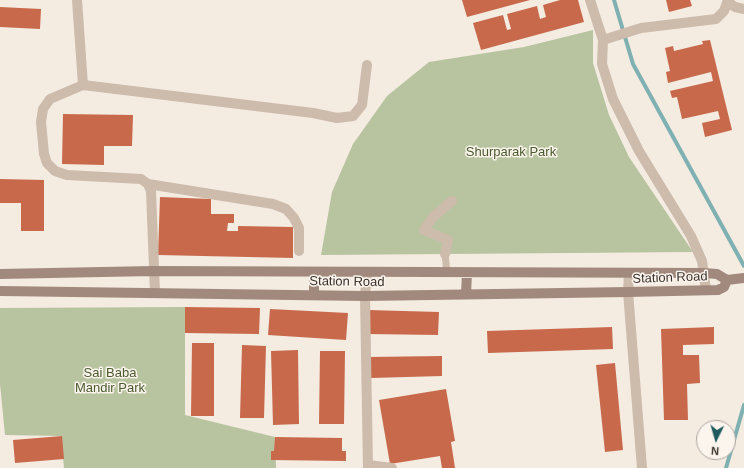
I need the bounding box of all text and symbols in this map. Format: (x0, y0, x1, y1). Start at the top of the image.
park label: Shurparak Park (466, 144, 556, 160)
street label: Station Road (632, 269, 708, 287)
street label: Station Road (309, 274, 385, 290)
park label: Sai Baba Mandir Park (75, 365, 145, 396)
north arrow (696, 420, 736, 460)
text: N (711, 445, 720, 457)

